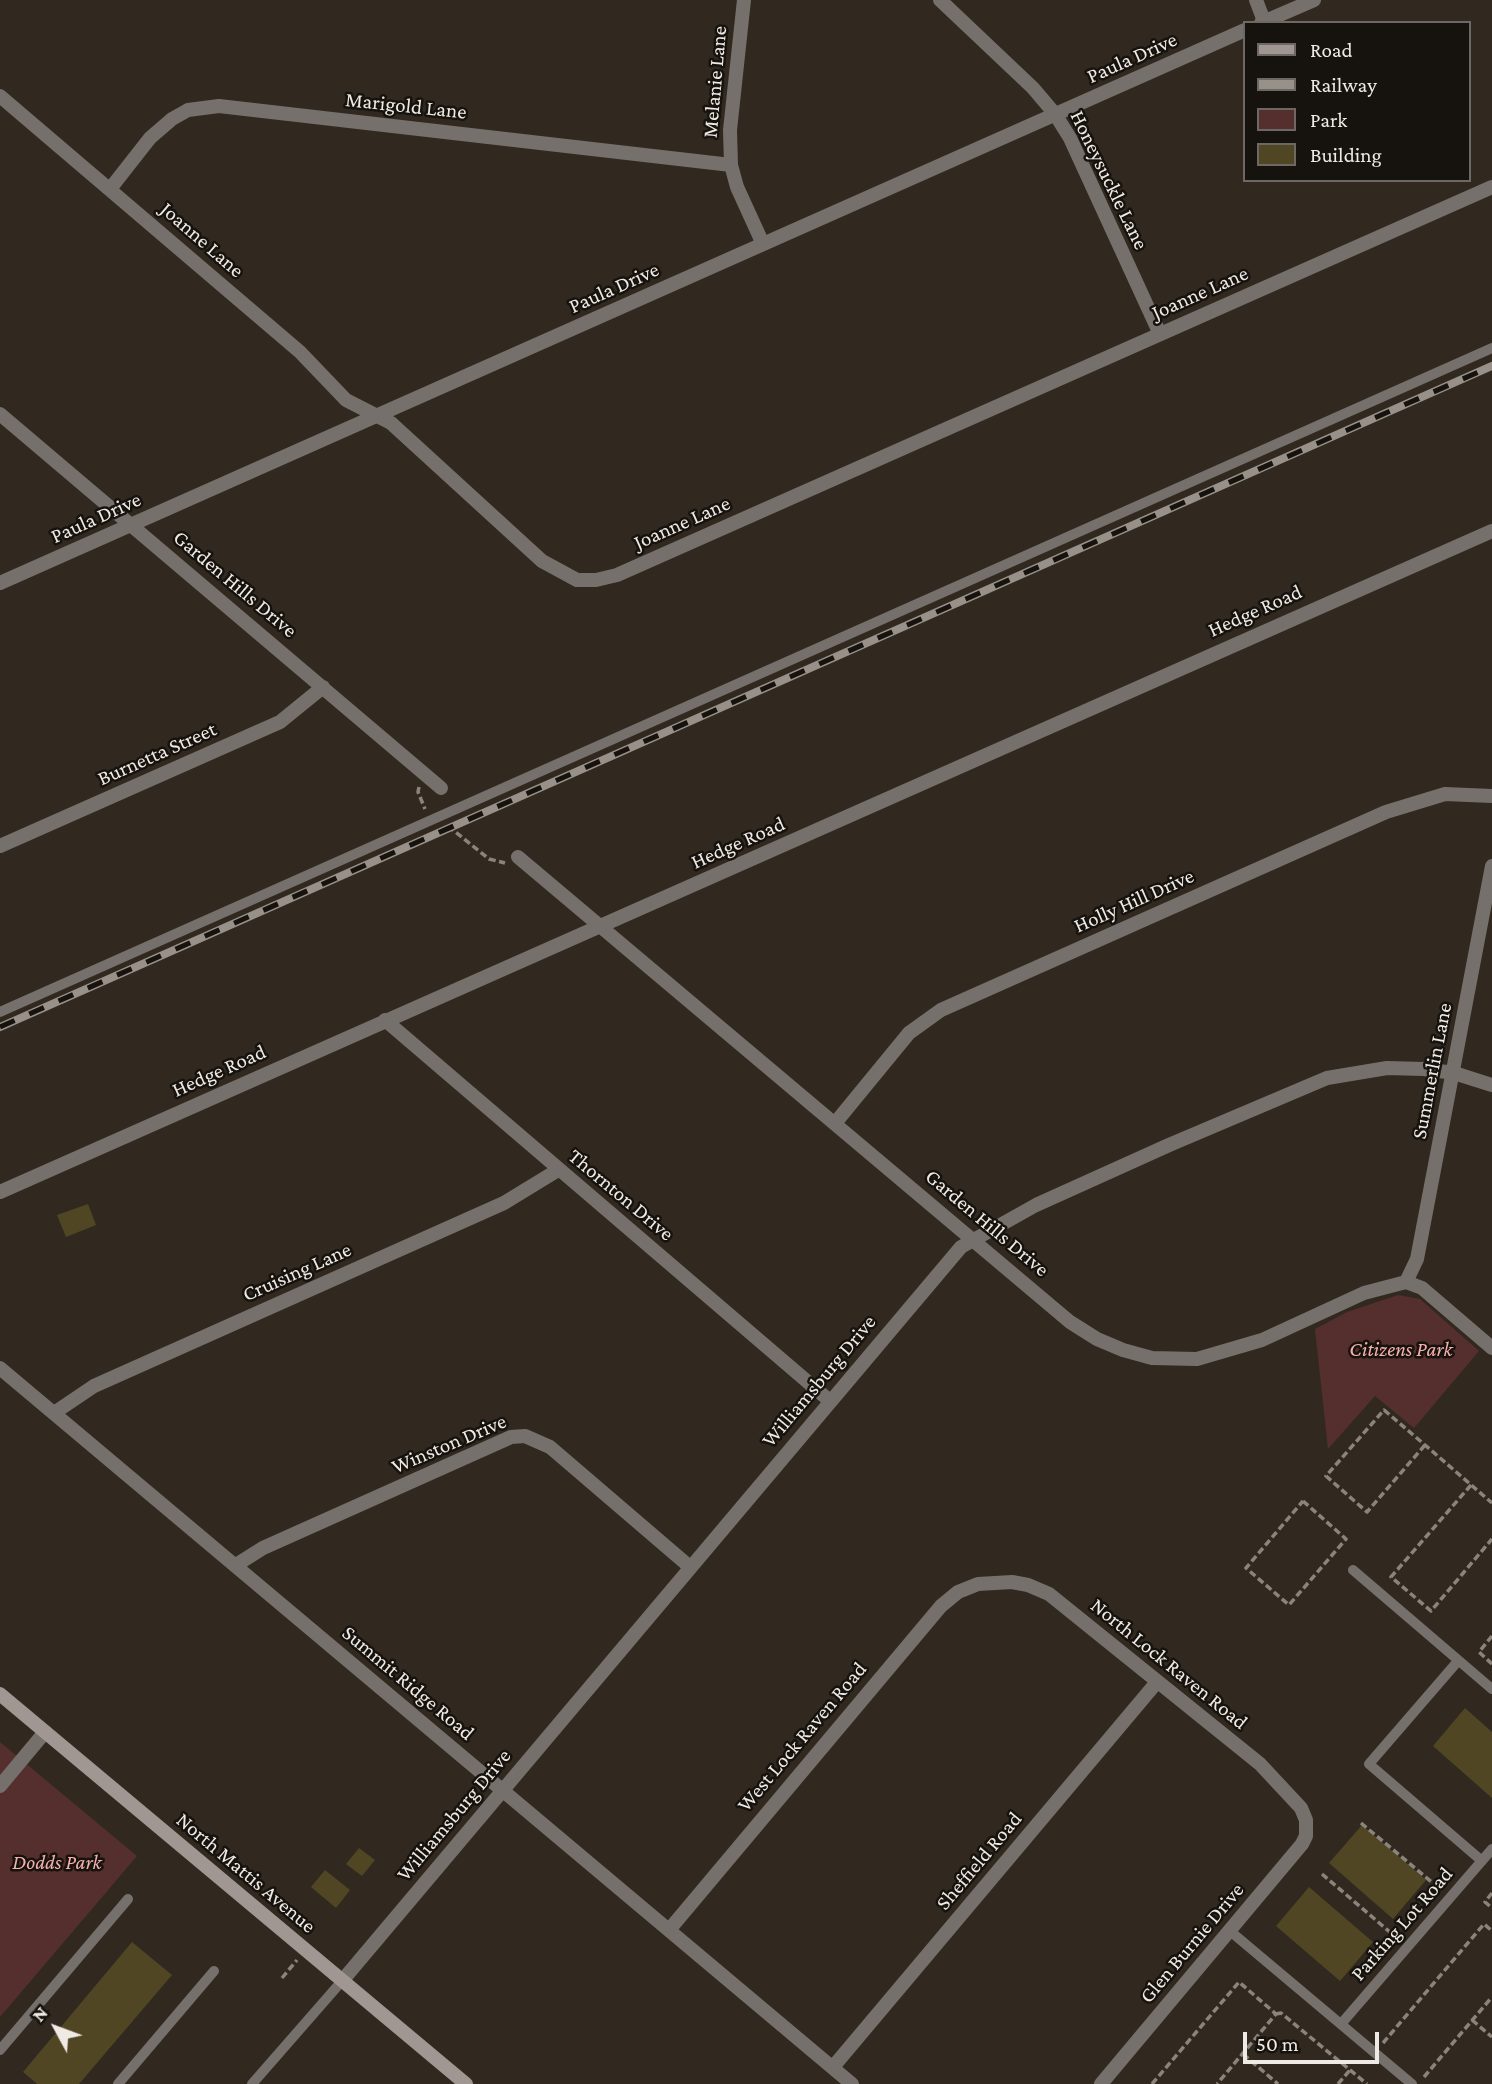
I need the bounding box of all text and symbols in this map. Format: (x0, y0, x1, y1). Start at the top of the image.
legend (1244, 21, 1471, 182)
street label: Melanie Lane (698, 25, 732, 139)
street label: Paula Drive (1083, 27, 1181, 89)
text: Road (1310, 38, 1353, 62)
text: Railway (1310, 73, 1377, 97)
street label: Marigold Lane (344, 87, 468, 125)
street label: Honeysuckle Lane (1064, 106, 1154, 254)
text: Park (1310, 108, 1347, 132)
text: Building (1310, 143, 1382, 167)
street label: Joanne Lane (155, 197, 249, 283)
street label: Paula Drive (565, 257, 663, 319)
street label: Joanne Lane (1148, 261, 1252, 325)
street label: Paula Drive (47, 487, 145, 549)
street label: Joanne Lane (630, 491, 734, 555)
street label: Garden Hills Drive (168, 525, 302, 643)
street label: Hedge Road (1204, 579, 1306, 643)
street label: Burnetta Street (94, 717, 220, 791)
street label: Hedge Road (687, 811, 789, 875)
street label: Holly Hill Drive (1070, 863, 1198, 939)
street label: Summerlin Lane (1406, 1001, 1458, 1141)
street label: Hedge Road (168, 1039, 270, 1103)
street label: Thornton Drive (563, 1144, 679, 1246)
street label: Garden Hills Drive (920, 1164, 1054, 1282)
street label: Cruising Lane (239, 1237, 355, 1307)
street label: Williamsburg Drive (756, 1310, 882, 1452)
park label: Citizens Park (1349, 1337, 1453, 1363)
street label: Winston Drive (388, 1409, 510, 1479)
street label: North Lock Raven Road (1085, 1593, 1253, 1735)
street label: Summit Ridge Road (337, 1620, 479, 1746)
street label: West Lock Raven Road (732, 1657, 872, 1817)
street label: Williamsburg Drive (391, 1744, 517, 1886)
street label: North Mattis Avenue (171, 1807, 321, 1939)
street label: Sheffield Road (931, 1807, 1027, 1915)
park label: Dodds Park (12, 1850, 102, 1876)
street label: Parking Lot Road (1346, 1862, 1458, 1986)
street label: Glen Burnie Drive (1134, 1878, 1250, 2008)
north arrow (21, 1993, 91, 2063)
text: N (28, 2002, 52, 2026)
scale bar (1247, 2018, 1384, 2062)
text: 50 m (1256, 2032, 1299, 2056)

